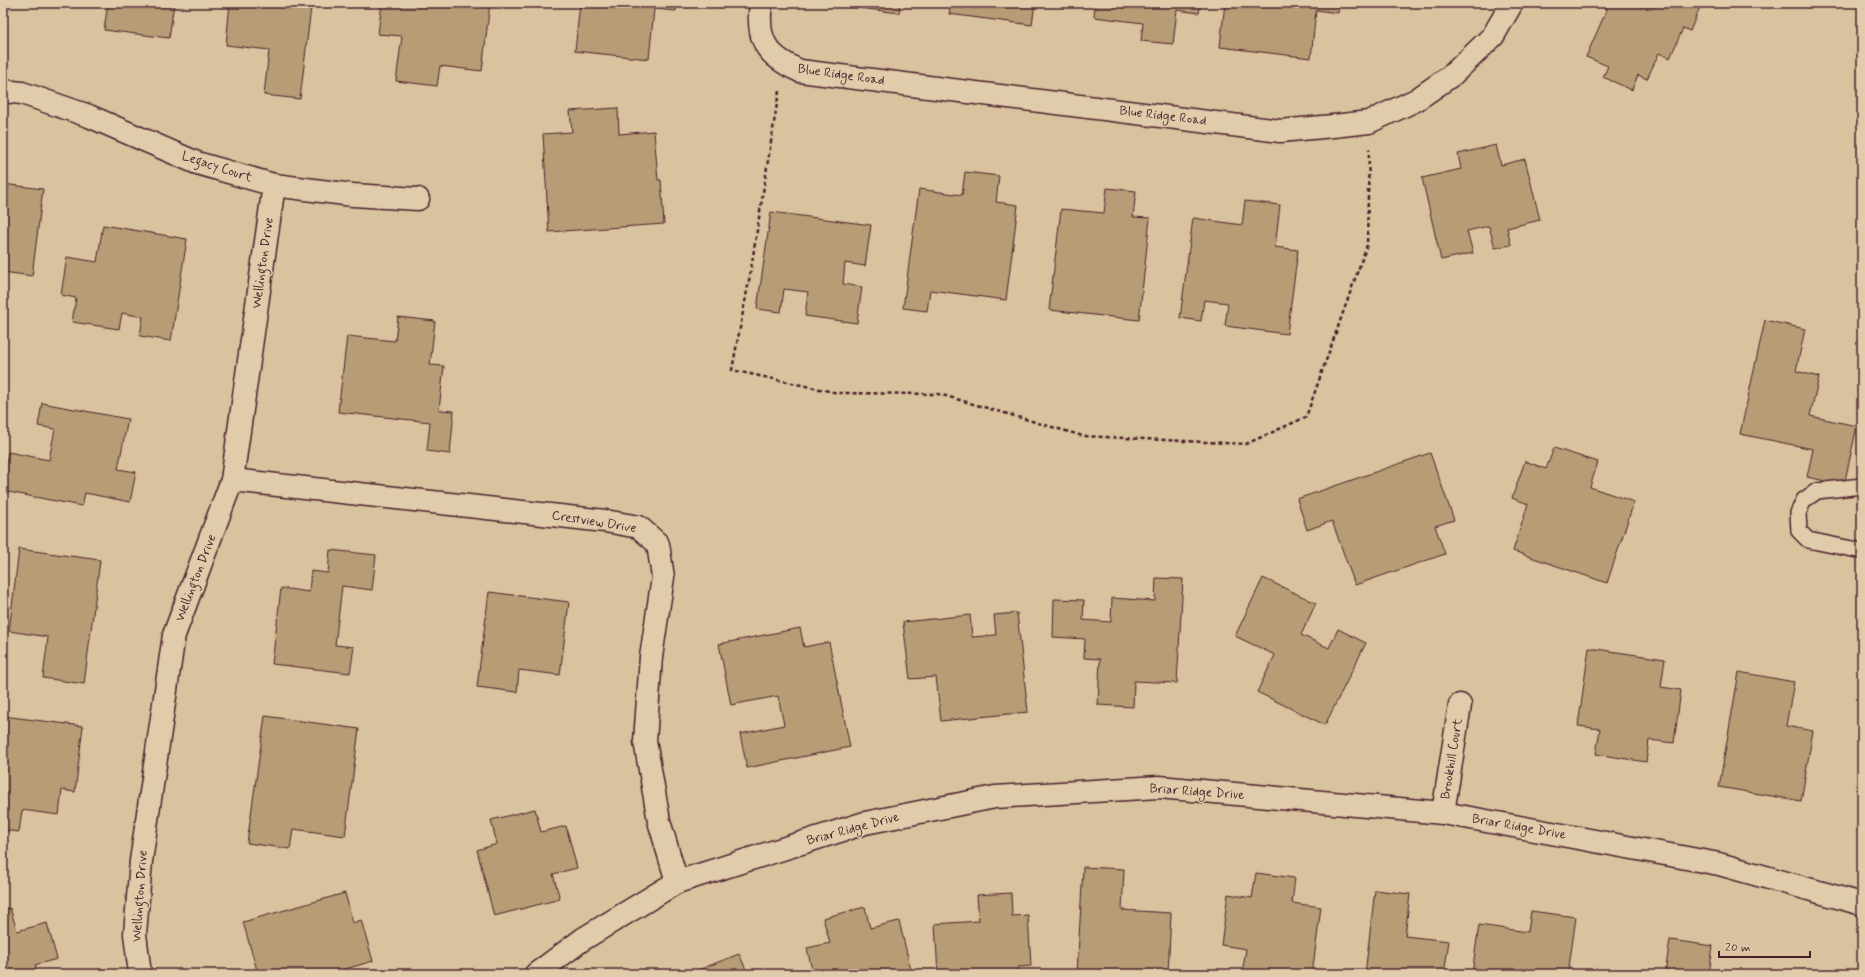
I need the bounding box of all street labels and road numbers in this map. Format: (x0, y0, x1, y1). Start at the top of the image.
street label: Blue Ridge Road (796, 60, 886, 91)
street label: Blue Ridge Road (1118, 102, 1207, 131)
street label: Legacy Court (179, 148, 255, 188)
street label: Wellington Drive (248, 216, 280, 310)
street label: Crestview Drive (550, 507, 638, 537)
street label: Wellington Drive (172, 532, 222, 625)
street label: Brookhill Court (1437, 717, 1467, 801)
street label: Briar Ridge Drive (1149, 780, 1245, 805)
street label: Briar Ridge Drive (805, 808, 901, 850)
street label: Briar Ridge Drive (1470, 810, 1567, 845)
street label: Wellington Drive (128, 849, 154, 943)

